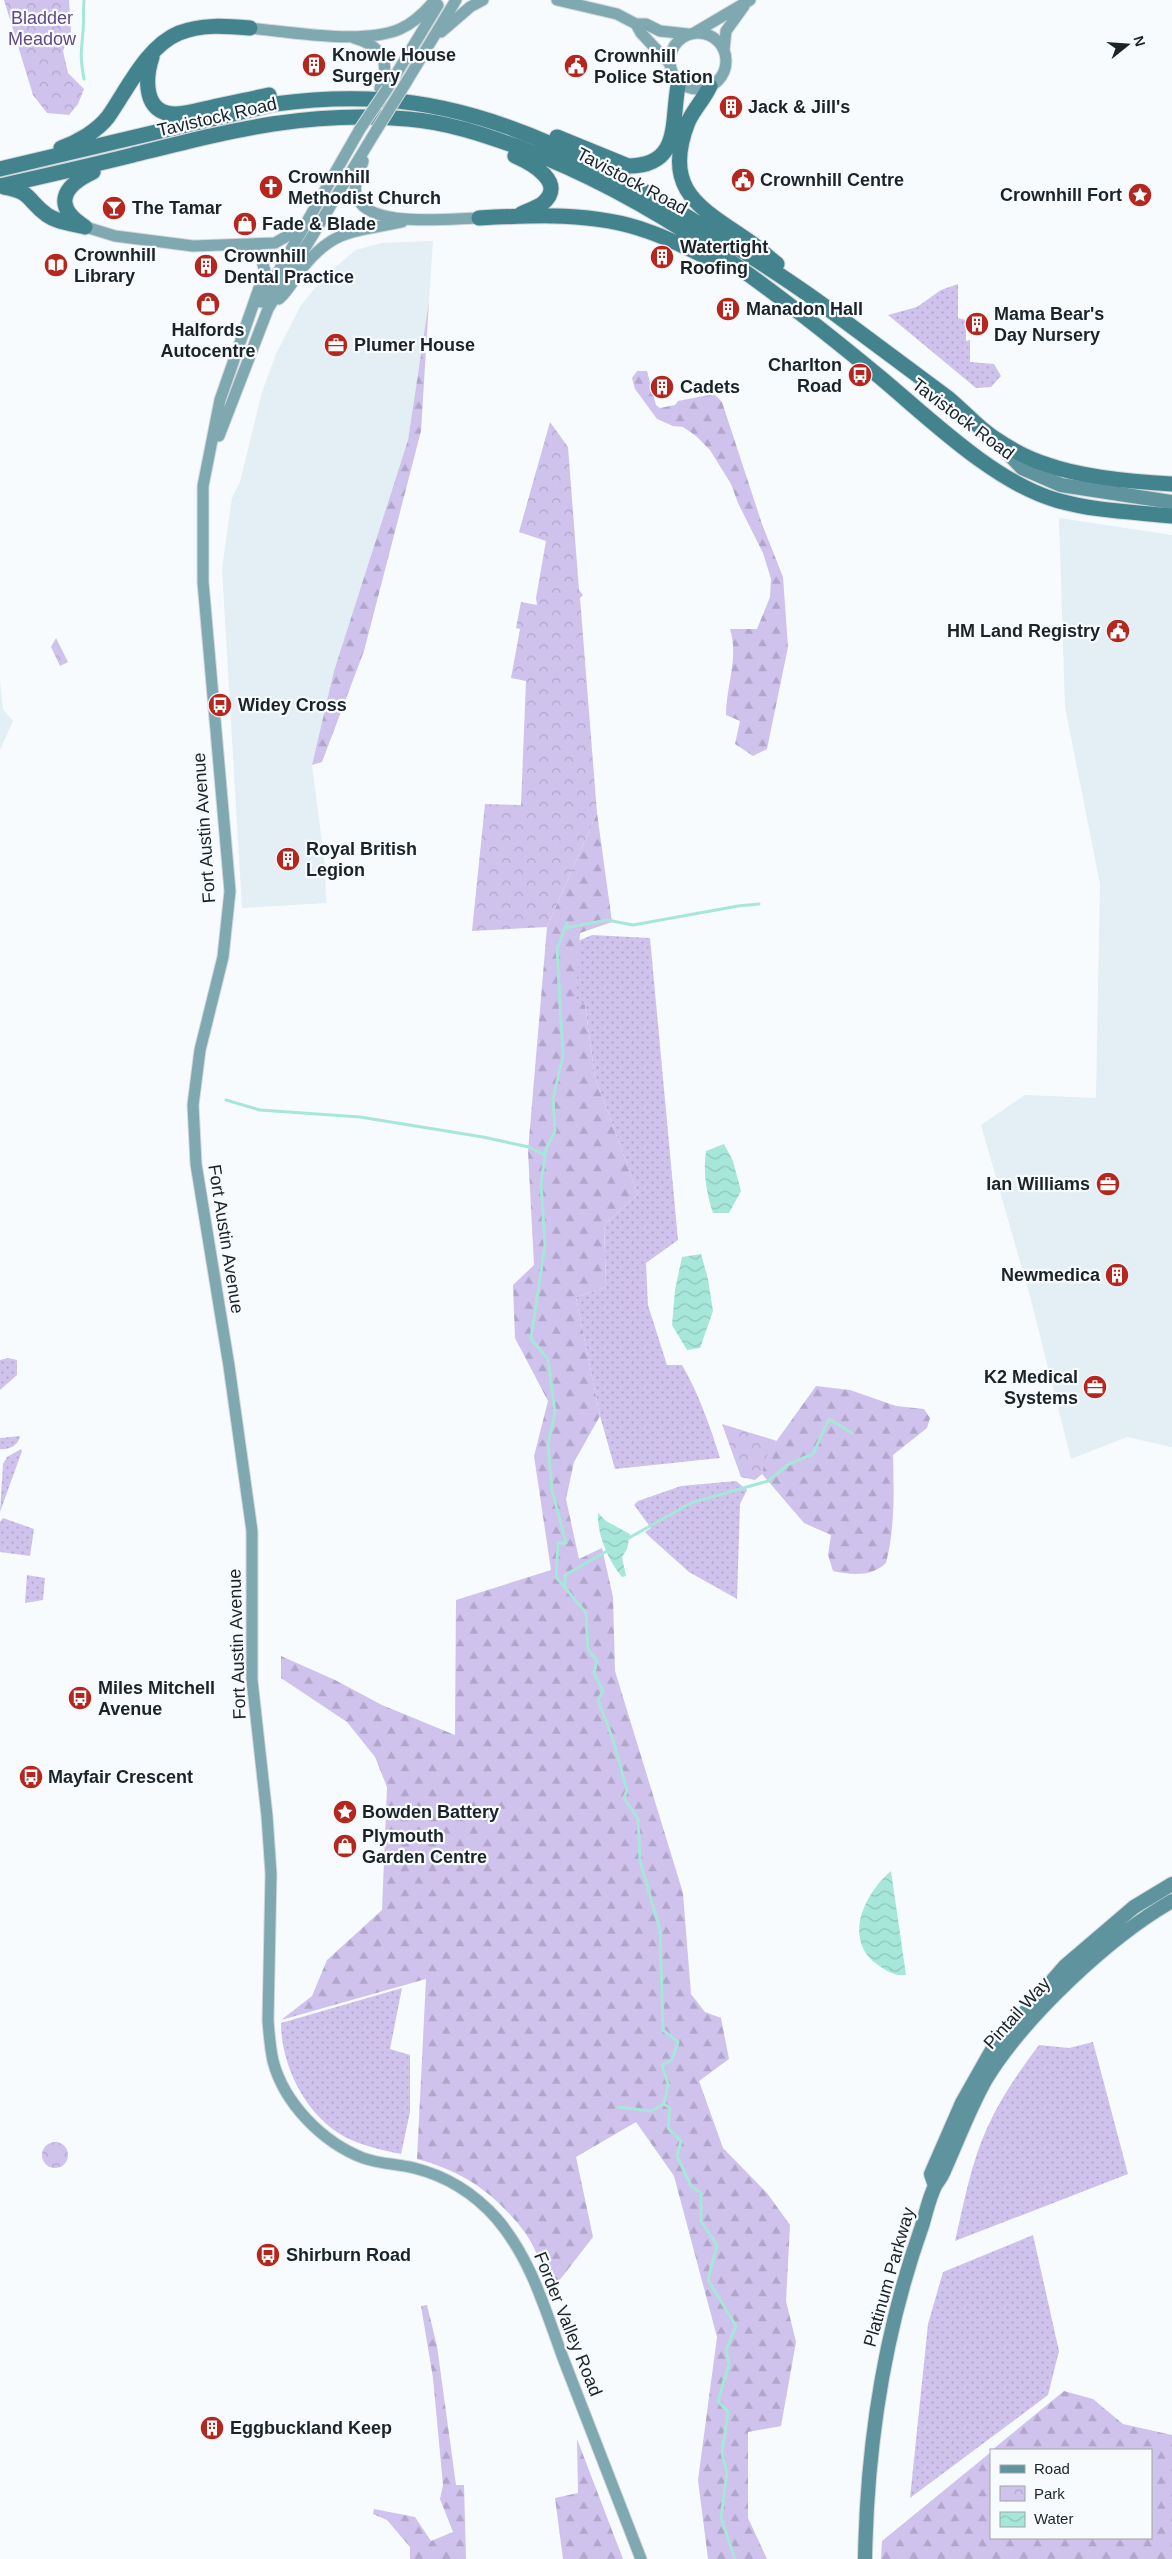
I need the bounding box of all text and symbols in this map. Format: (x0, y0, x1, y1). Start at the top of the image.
park label: Bladder Meadow (8, 8, 77, 49)
north arrow (1102, 20, 1152, 70)
text: N (1130, 34, 1149, 48)
place label: Knowle House Surgery (332, 45, 456, 86)
place label: Crownhill Police Station (594, 46, 713, 87)
building icon: Knowle House Surgery (301, 52, 327, 78)
public building icon: Crownhill Police Station (563, 53, 589, 79)
street label: Tavistock Road (155, 94, 279, 140)
building icon: Jack & Jill's (718, 94, 744, 120)
place label: Jack & Jill's (748, 97, 850, 117)
street label: Tavistock Road (573, 144, 691, 218)
place label: Crownhill Methodist Church (288, 167, 441, 208)
public building icon: Crownhill Centre (730, 167, 756, 193)
place label: Crownhill Centre (760, 170, 904, 190)
church icon: Crownhill Methodist Church (258, 174, 284, 200)
place icon: Crownhill Fort (1127, 182, 1153, 208)
place label: Crownhill Fort (1000, 185, 1122, 205)
bar icon: The Tamar (101, 195, 127, 221)
place label: The Tamar (132, 198, 222, 218)
shop icon: Fade & Blade (232, 211, 258, 237)
place label: Fade & Blade (262, 214, 376, 234)
place label: Watertight Roofing (680, 237, 768, 278)
building icon: Watertight Roofing (649, 244, 675, 270)
place label: Crownhill Library (74, 245, 156, 286)
place label: Crownhill Dental Practice (224, 246, 354, 287)
library icon: Crownhill Library (43, 252, 69, 278)
building icon: Crownhill Dental Practice (193, 253, 219, 279)
shop icon: Halfords Autocentre (195, 291, 221, 317)
building icon: Manadon Hall (715, 296, 741, 322)
place label: Manadon Hall (746, 299, 863, 319)
place label: Mama Bear's Day Nursery (994, 304, 1104, 345)
building icon: Mama Bear's Day Nursery (964, 311, 990, 337)
place label: Halfords Autocentre (160, 320, 256, 361)
office icon: Plumer House (323, 332, 349, 358)
place label: Plumer House (354, 335, 475, 355)
place label: Charlton Road (768, 355, 842, 396)
bus stop icon: Charlton Road (847, 362, 873, 388)
building icon: Cadets (649, 374, 675, 400)
street label: Tavistock Road (908, 374, 1018, 464)
place label: Cadets (680, 377, 740, 397)
public building icon: HM Land Registry (1105, 618, 1131, 644)
place label: HM Land Registry (947, 621, 1100, 641)
bus stop icon: Widey Cross (207, 692, 233, 718)
place label: Widey Cross (238, 695, 347, 715)
street label: Fort Austin Avenue (189, 752, 219, 904)
place label: Royal British Legion (306, 839, 417, 880)
building icon: Royal British Legion (275, 846, 301, 872)
street label: Fort Austin Avenue (204, 1163, 248, 1315)
office icon: Ian Williams (1095, 1171, 1121, 1197)
place label: Ian Williams (986, 1174, 1090, 1194)
building icon: Newmedica (1104, 1262, 1130, 1288)
place label: Newmedica (1001, 1265, 1101, 1285)
place label: K2 Medical Systems (984, 1367, 1078, 1408)
office icon: K2 Medical Systems (1082, 1374, 1108, 1400)
street label: Fort Austin Avenue (224, 1568, 250, 1720)
place label: Miles Mitchell Avenue (98, 1678, 215, 1719)
bus stop icon: Miles Mitchell Avenue (67, 1685, 93, 1711)
bus stop icon: Mayfair Crescent (18, 1764, 44, 1790)
place label: Mayfair Crescent (48, 1767, 193, 1787)
place icon: Bowden Battery (332, 1799, 358, 1825)
place label: Bowden Battery (362, 1802, 499, 1822)
place label: Plymouth Garden Centre (362, 1826, 487, 1867)
shop icon: Plymouth Garden Centre (332, 1833, 358, 1859)
street label: Pintail Way (980, 1973, 1054, 2053)
street label: Platinum Parkway (860, 2205, 918, 2349)
bus stop icon: Shirburn Road (255, 2242, 281, 2268)
place label: Shirburn Road (286, 2245, 411, 2265)
street label: Forder Valley Road (530, 2249, 606, 2399)
building icon: Eggbuckland Keep (199, 2415, 225, 2441)
place label: Eggbuckland Keep (230, 2418, 392, 2438)
legend (990, 2449, 1152, 2539)
text: Road (1034, 2460, 1070, 2477)
text: Park (1034, 2485, 1065, 2502)
text: Water (1034, 2510, 1073, 2527)

